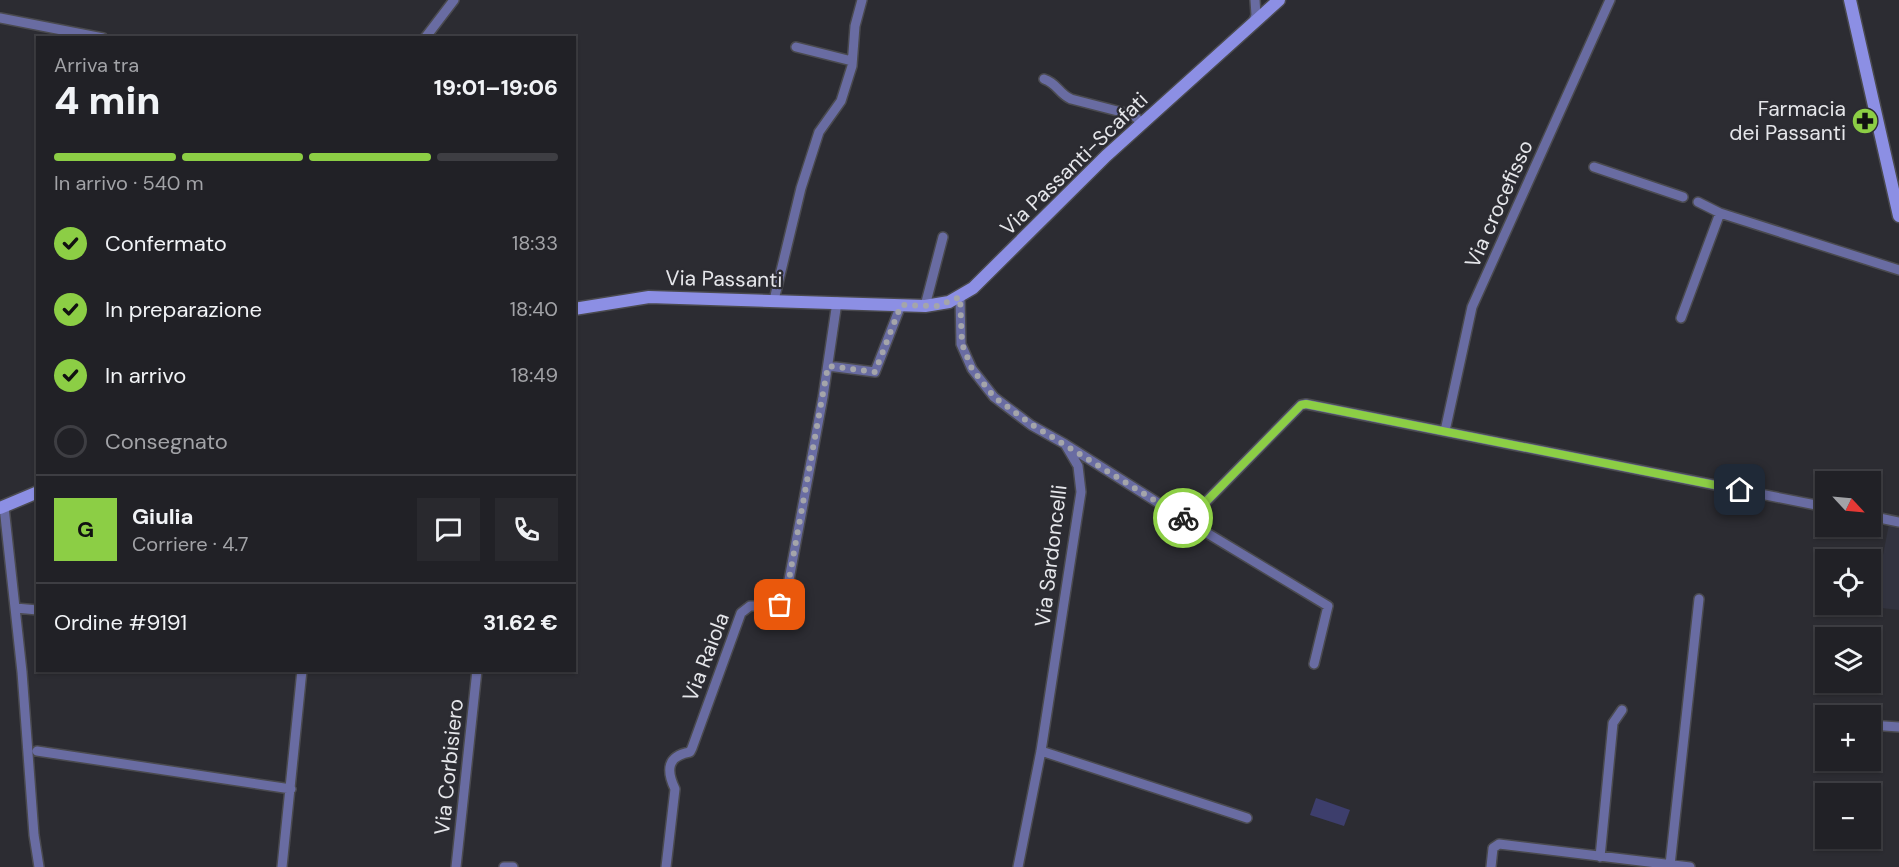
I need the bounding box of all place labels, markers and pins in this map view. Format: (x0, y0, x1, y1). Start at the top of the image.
place label: Farmacia dei Passanti (1729, 95, 1846, 147)
pharmacy icon: Farmacia dei Passanti (1850, 106, 1880, 136)
pin (1714, 464, 1765, 515)
pin (754, 579, 805, 630)

